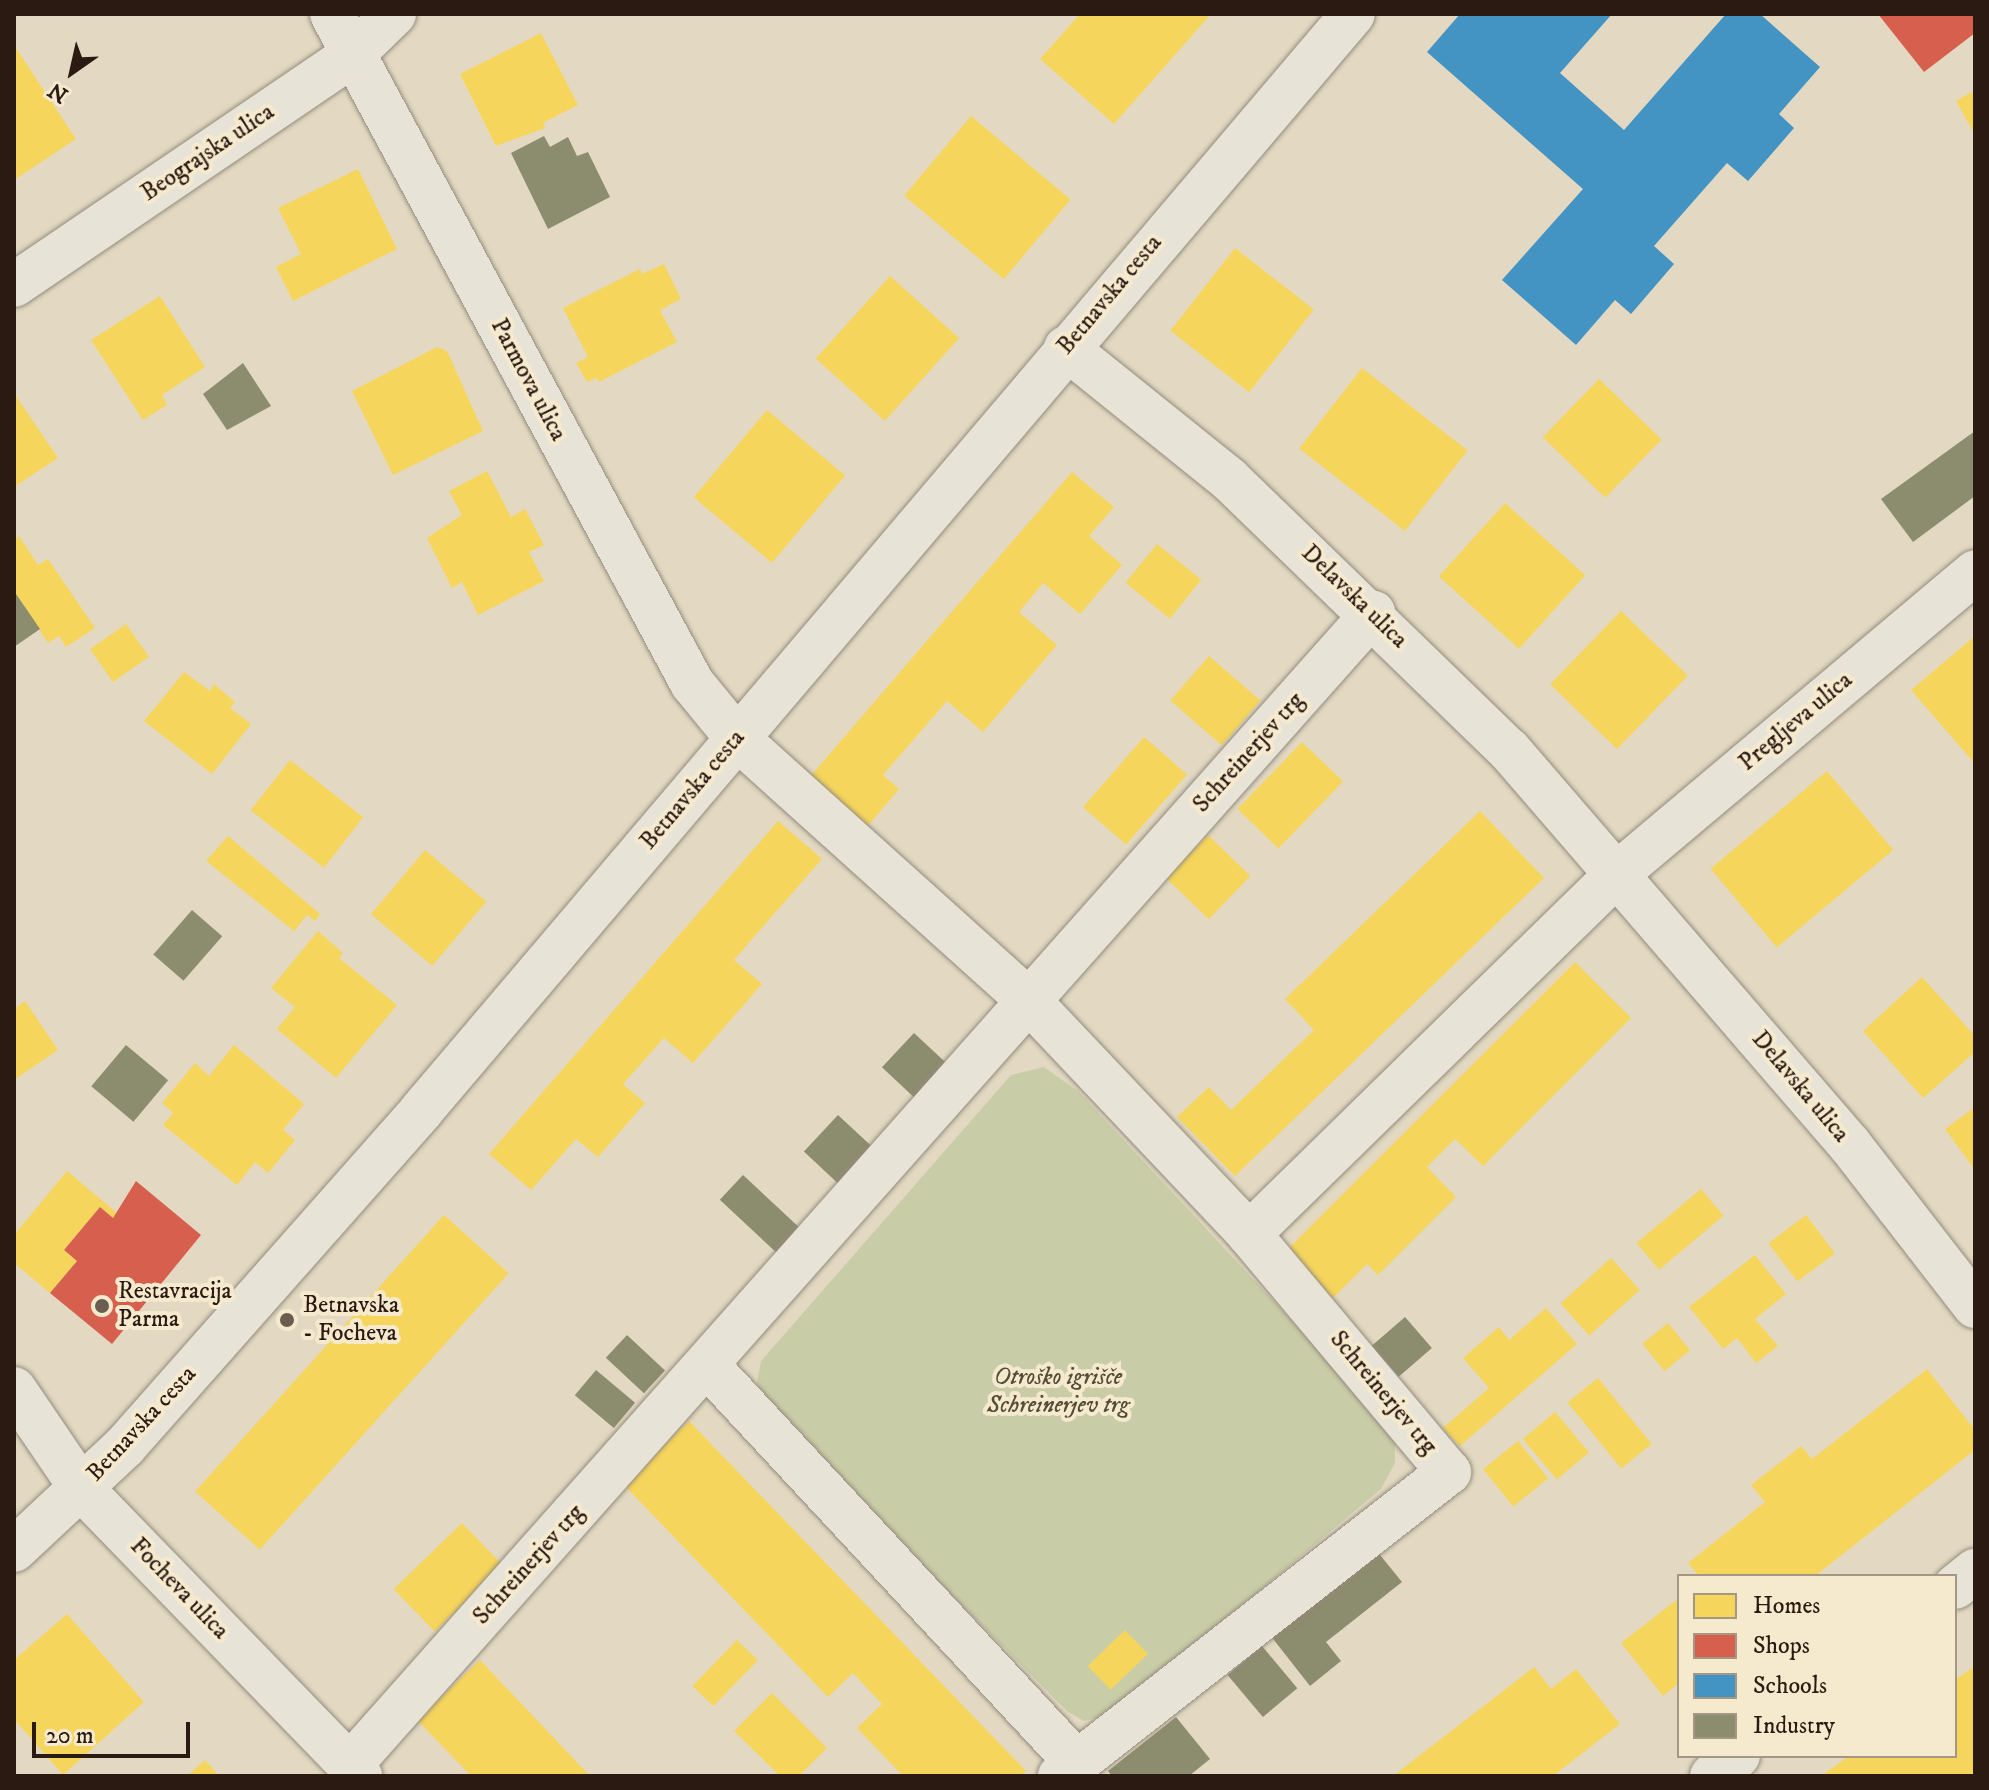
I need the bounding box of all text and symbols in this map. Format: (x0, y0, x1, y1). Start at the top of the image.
north arrow (32, 32, 112, 112)
text: N (43, 76, 73, 109)
street label: Beograjska ulica (136, 98, 280, 208)
street label: Betnavska cesta (1052, 229, 1168, 361)
street label: Parmova ulica (484, 314, 572, 446)
street label: Delavska ulica (1295, 539, 1413, 655)
street label: Pregljeva ulica (1734, 666, 1858, 778)
street label: Schreinerjev trg (1188, 687, 1310, 819)
street label: Betnavska cesta (635, 724, 751, 856)
street label: Delavska ulica (1745, 1025, 1855, 1149)
place label: Restavracija Parma (118, 1278, 232, 1334)
place label: Betnavska - Focheva (303, 1292, 399, 1348)
marker: Restavracija Parma (93, 1297, 111, 1315)
marker: Betnavska - Focheva (278, 1311, 296, 1329)
street label: Schreinerjev trg (1323, 1326, 1443, 1460)
street label: Betnavska cesta (81, 1360, 203, 1488)
park label: Otroško igrišče Schreinerjev trg (987, 1364, 1129, 1420)
street label: Schreinerjev trg (468, 1499, 590, 1631)
street label: Focheva ulica (124, 1532, 234, 1646)
legend (1677, 1574, 1957, 1758)
text: Homes (1753, 1591, 1820, 1621)
text: Shops (1753, 1631, 1810, 1661)
text: Schools (1753, 1671, 1827, 1701)
scale bar (36, 1706, 194, 1756)
text: Industry (1753, 1711, 1835, 1741)
text: 20 m (46, 1721, 94, 1751)

